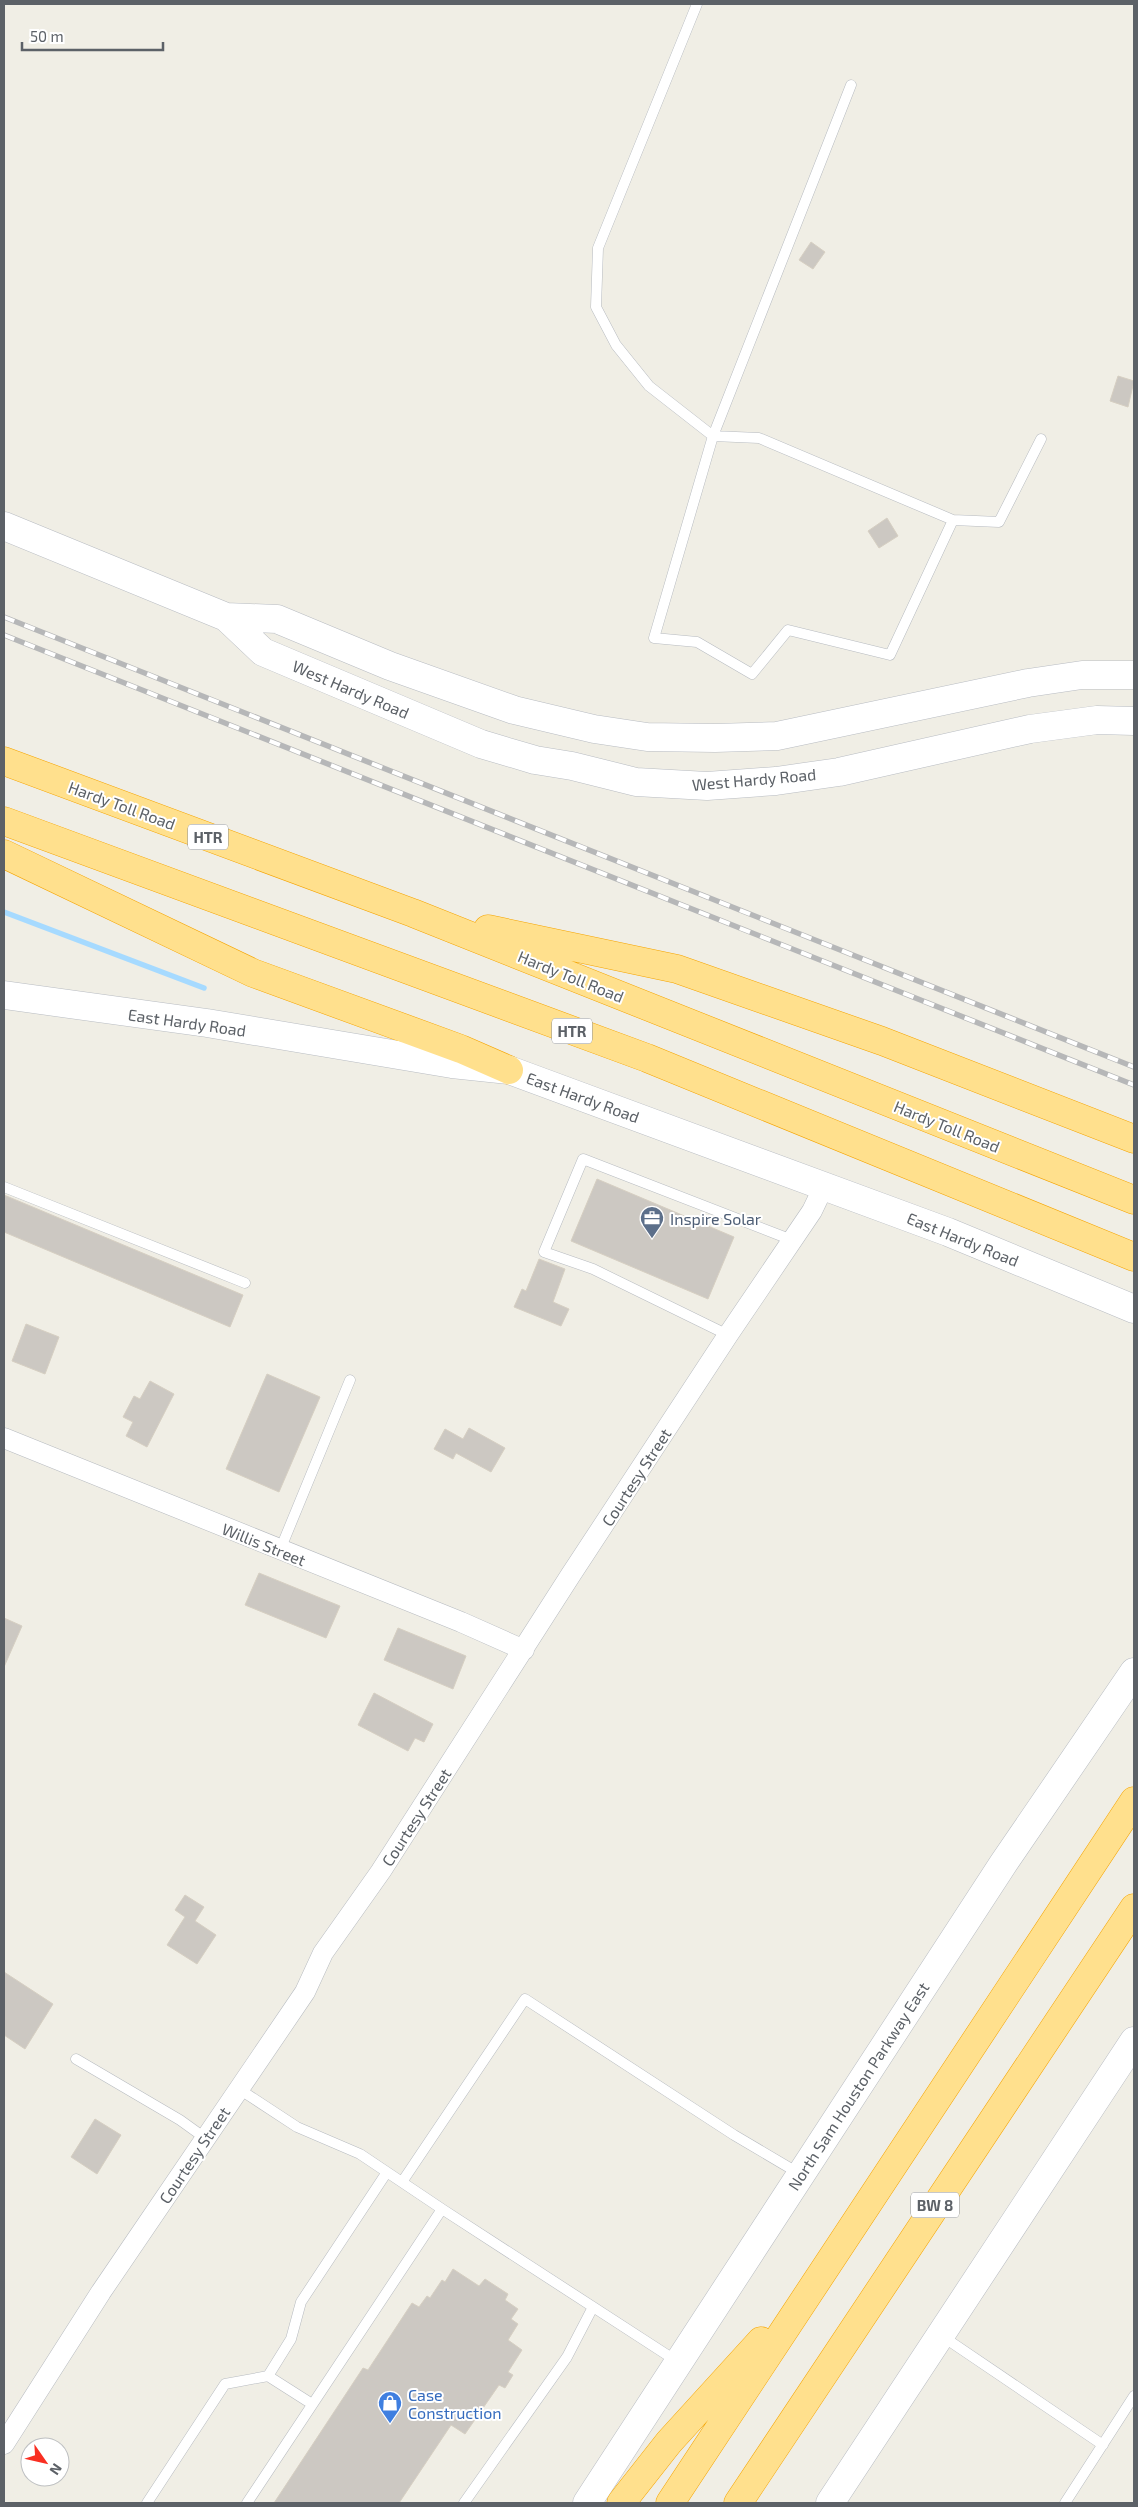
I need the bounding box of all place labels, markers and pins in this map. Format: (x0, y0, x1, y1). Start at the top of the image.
office icon: Inspire Solar (639, 1205, 665, 1239)
place label: Inspire Solar (670, 1209, 762, 1228)
place label: Case Construction (408, 2385, 502, 2422)
shop icon: Case Construction (377, 2390, 403, 2424)

